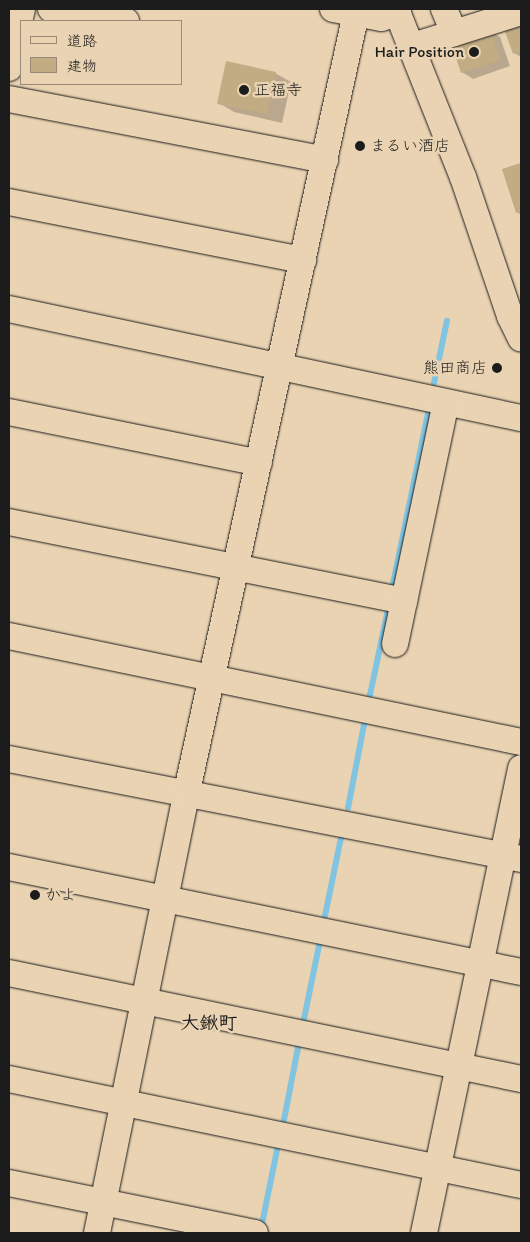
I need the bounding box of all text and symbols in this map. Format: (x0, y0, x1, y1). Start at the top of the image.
legend (20, 20, 182, 85)
text: 道路 (67, 32, 97, 50)
place label: Hair Position (375, 42, 464, 62)
marker: Hair Position (468, 46, 480, 58)
text: 建物 (67, 57, 97, 75)
place label: 正福寺 (254, 80, 302, 100)
marker: 正福寺 (238, 84, 250, 96)
place label: まるい酒店 (370, 136, 450, 156)
marker: まるい酒店 (354, 140, 366, 152)
place label: 熊田商店 (423, 358, 487, 378)
marker: 熊田商店 (491, 362, 503, 374)
place label: かよ (45, 885, 77, 905)
marker: かよ (29, 889, 41, 901)
district label: 大鍬町 (181, 1012, 237, 1034)

